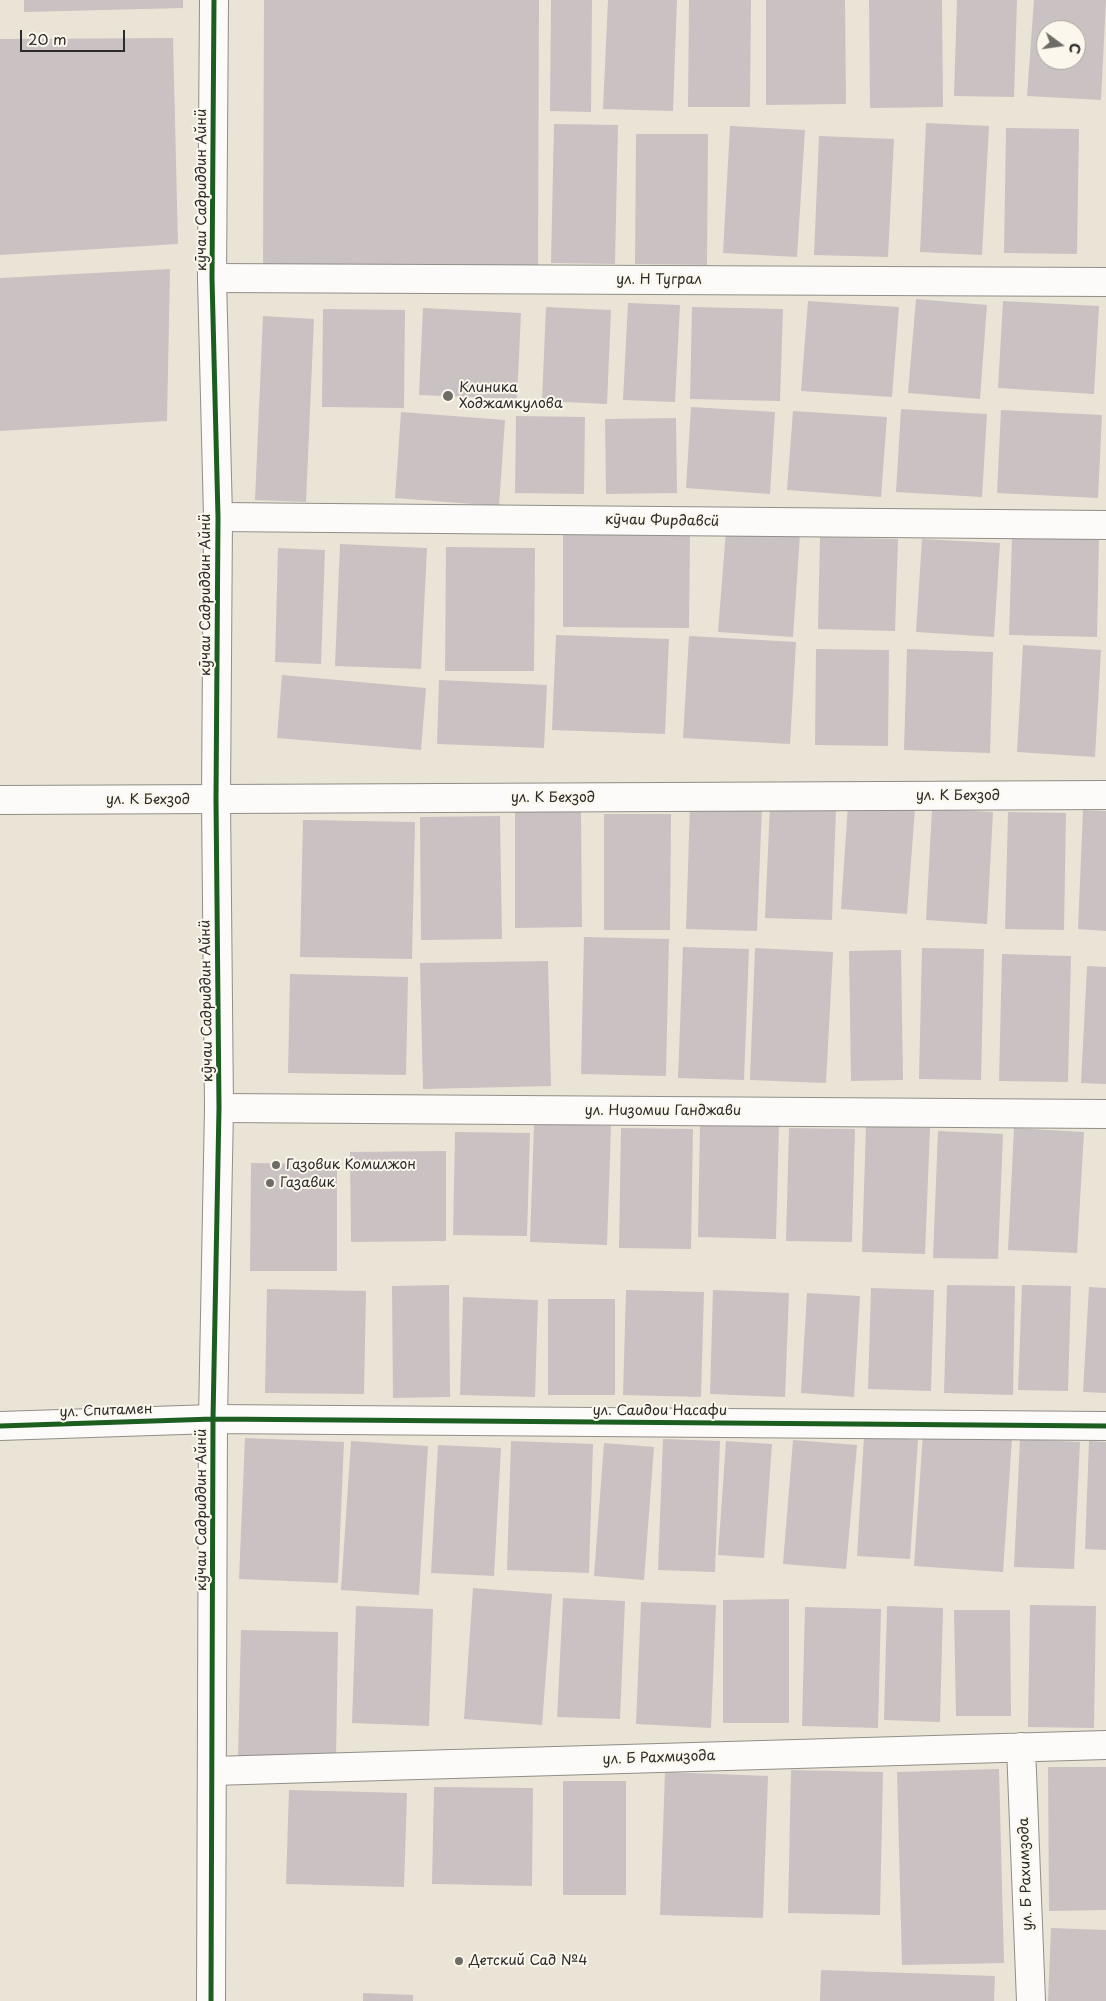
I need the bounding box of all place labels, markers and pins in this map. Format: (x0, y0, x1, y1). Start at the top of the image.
place label: Клиника Ходжамкулова (459, 380, 563, 412)
marker: Клиника Ходжамкулова (441, 389, 455, 403)
place label: Газовик Комилжон (286, 1157, 416, 1173)
marker: Газовик Комилжон (270, 1159, 282, 1171)
place label: Газавик (280, 1175, 335, 1191)
marker: Газавик (264, 1177, 276, 1189)
place label: Детский Сад №4 (469, 1953, 587, 1969)
marker: Детский Сад №4 (453, 1955, 465, 1967)

